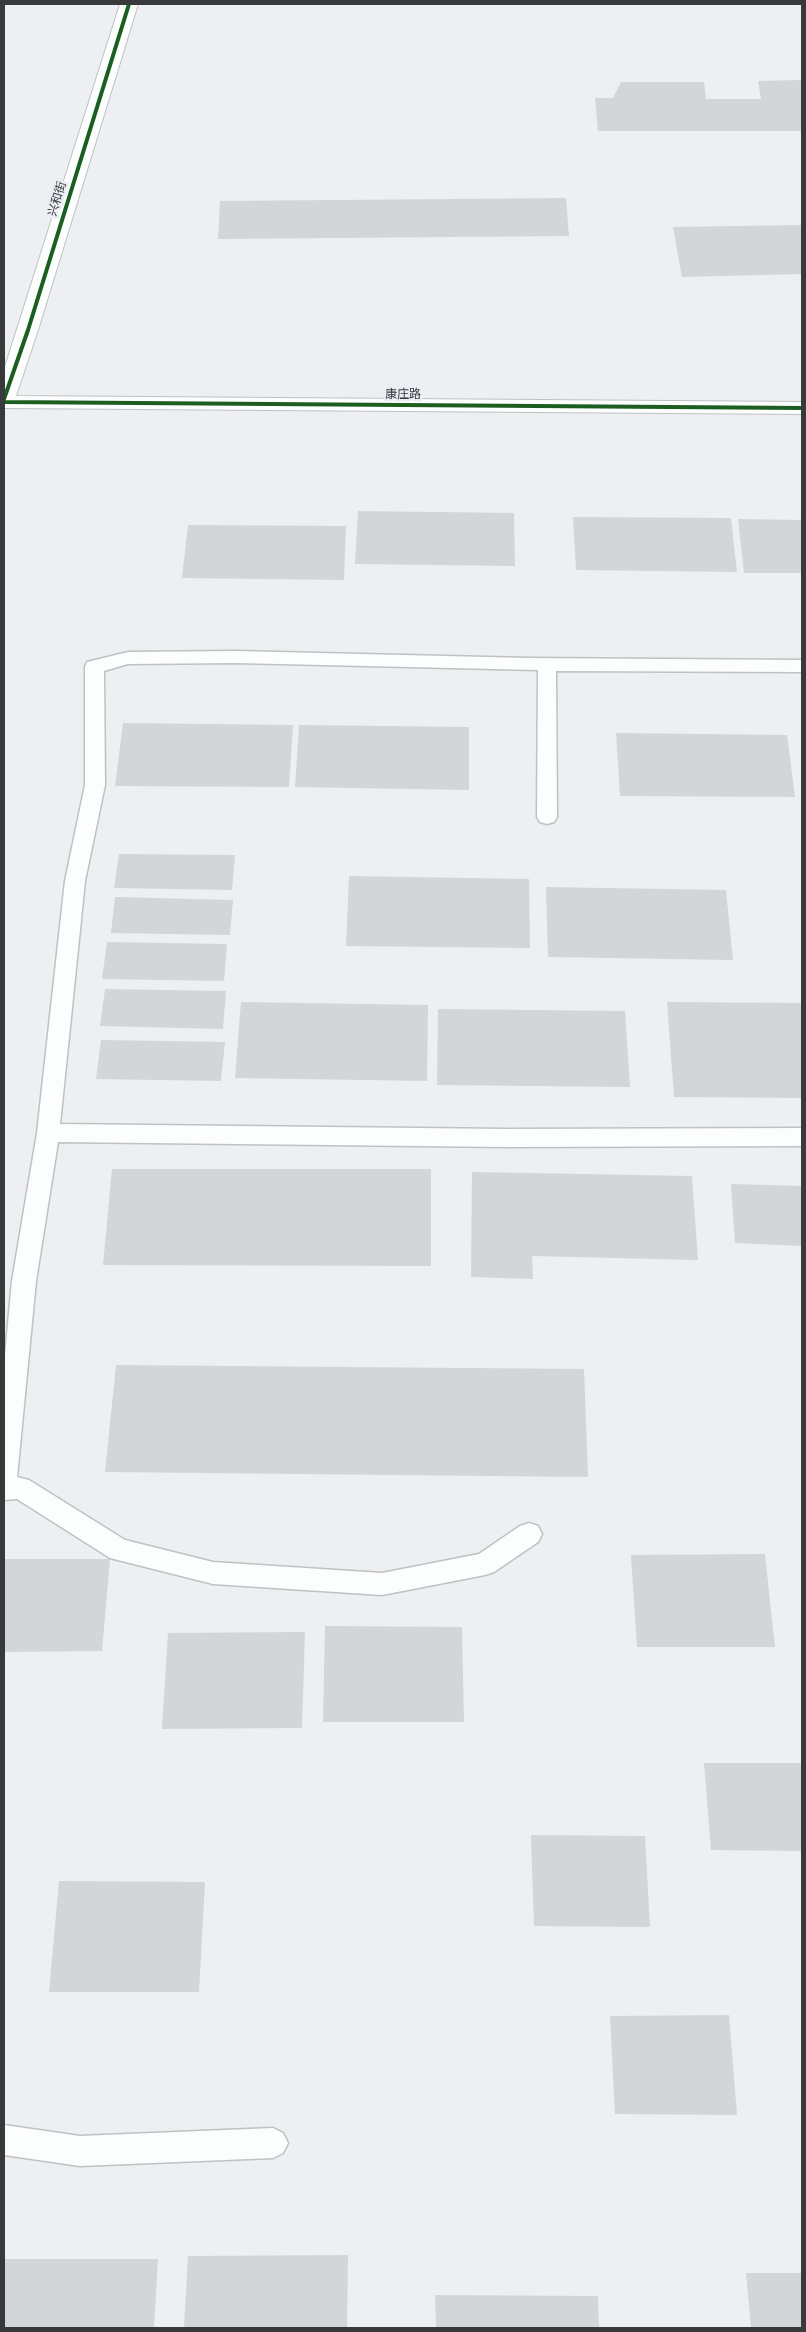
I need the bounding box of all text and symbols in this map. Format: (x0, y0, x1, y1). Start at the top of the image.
street label: 兴和街 (46, 180, 70, 218)
street label: 康庄路 (385, 388, 421, 402)

